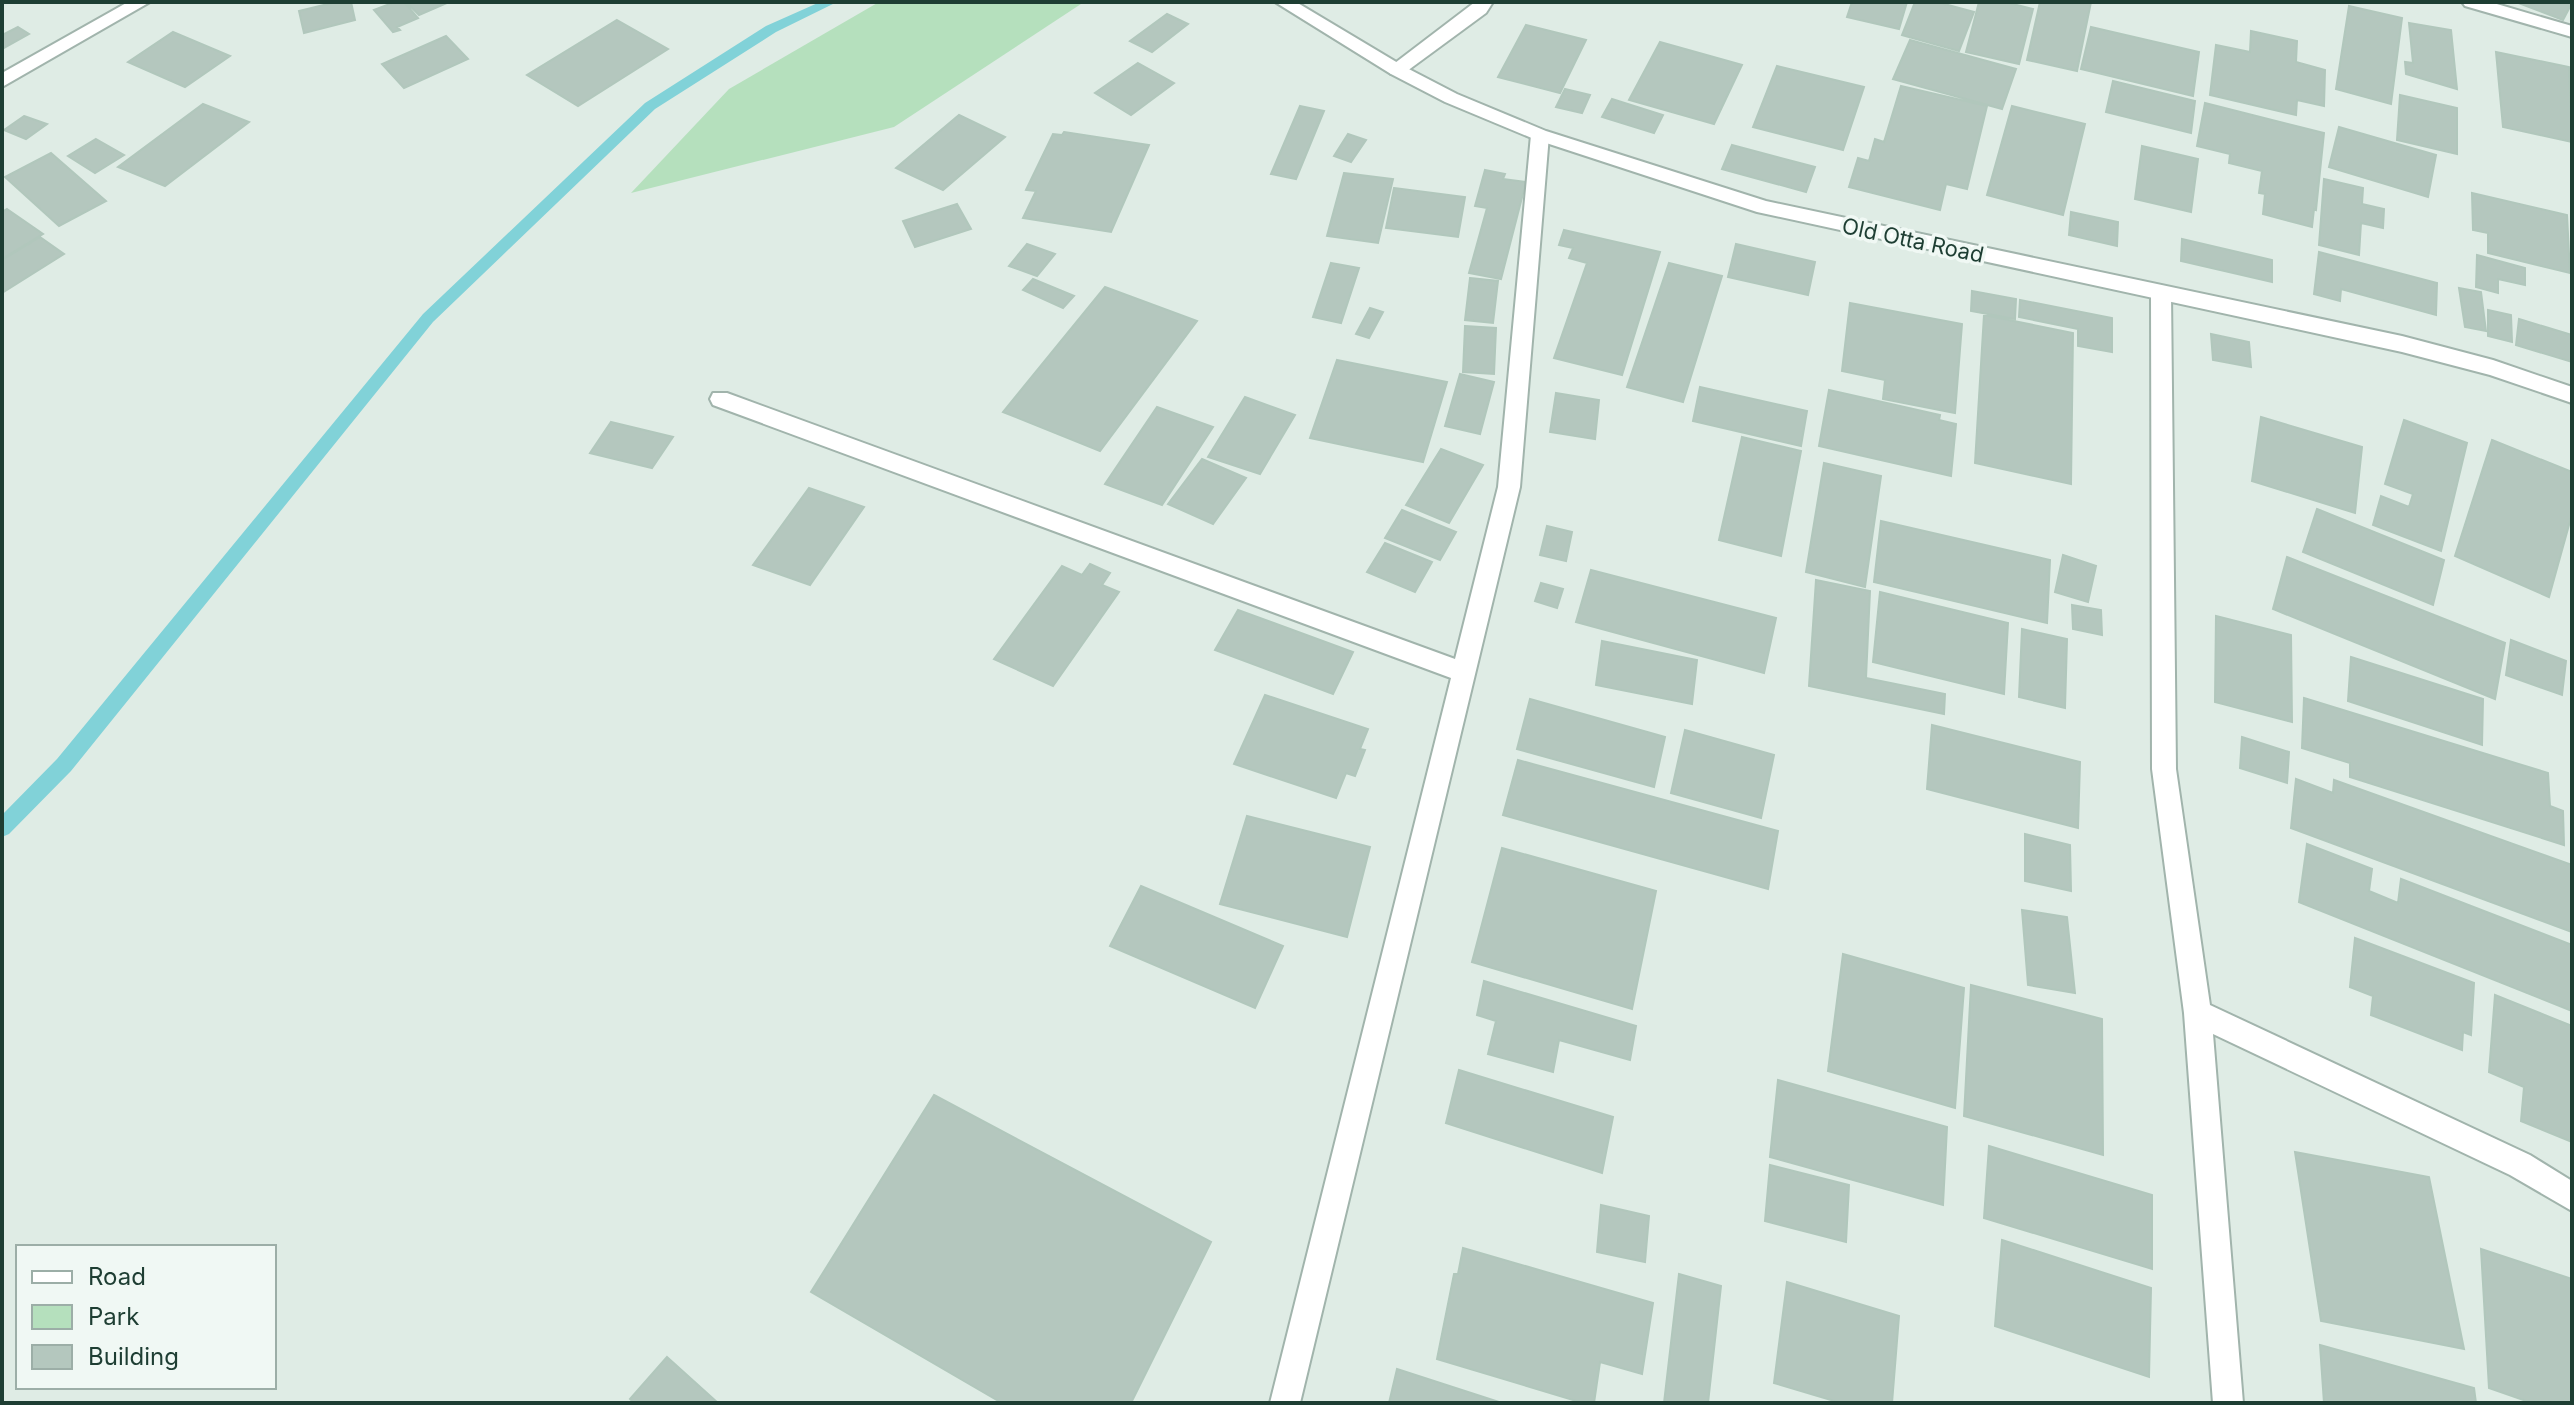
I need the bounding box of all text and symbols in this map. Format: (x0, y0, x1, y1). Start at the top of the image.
street label: Old Otta Road (1840, 212, 1986, 268)
legend (16, 1245, 276, 1389)
text: Road (88, 1262, 146, 1291)
text: Park (88, 1302, 139, 1331)
text: Building (88, 1342, 179, 1371)

